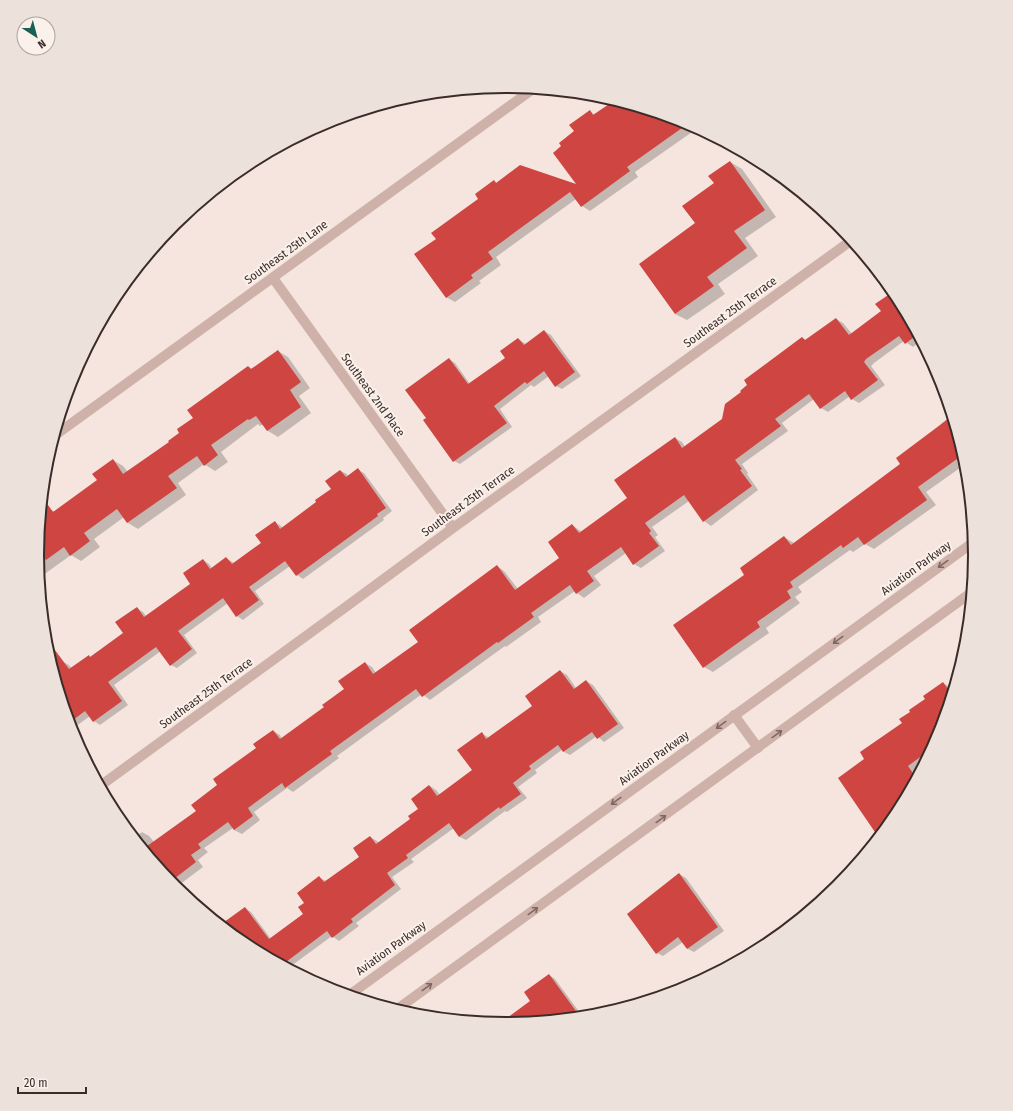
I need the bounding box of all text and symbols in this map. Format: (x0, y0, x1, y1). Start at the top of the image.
north arrow (16, 16, 56, 56)
text: N (35, 36, 48, 51)
street label: Southeast 25th Lane (242, 217, 330, 287)
street label: Southeast 25th Terrace (681, 273, 779, 350)
street label: Southeast 2nd Place (338, 351, 408, 439)
street label: Southeast 25th Terrace (419, 462, 517, 539)
street label: Aviation Parkway (878, 538, 954, 598)
one-way arrow (938, 560, 949, 568)
one-way arrow (832, 636, 843, 644)
street label: Southeast 25th Terrace (157, 654, 255, 731)
one-way arrow (716, 721, 727, 729)
street label: Aviation Parkway (616, 728, 692, 788)
one-way arrow (772, 730, 783, 738)
one-way arrow (611, 797, 622, 805)
one-way arrow (655, 814, 666, 823)
one-way arrow (527, 907, 538, 915)
street label: Aviation Parkway (353, 918, 429, 978)
one-way arrow (422, 983, 433, 991)
scale bar (18, 1069, 86, 1095)
text: 20 m (24, 1076, 48, 1090)

